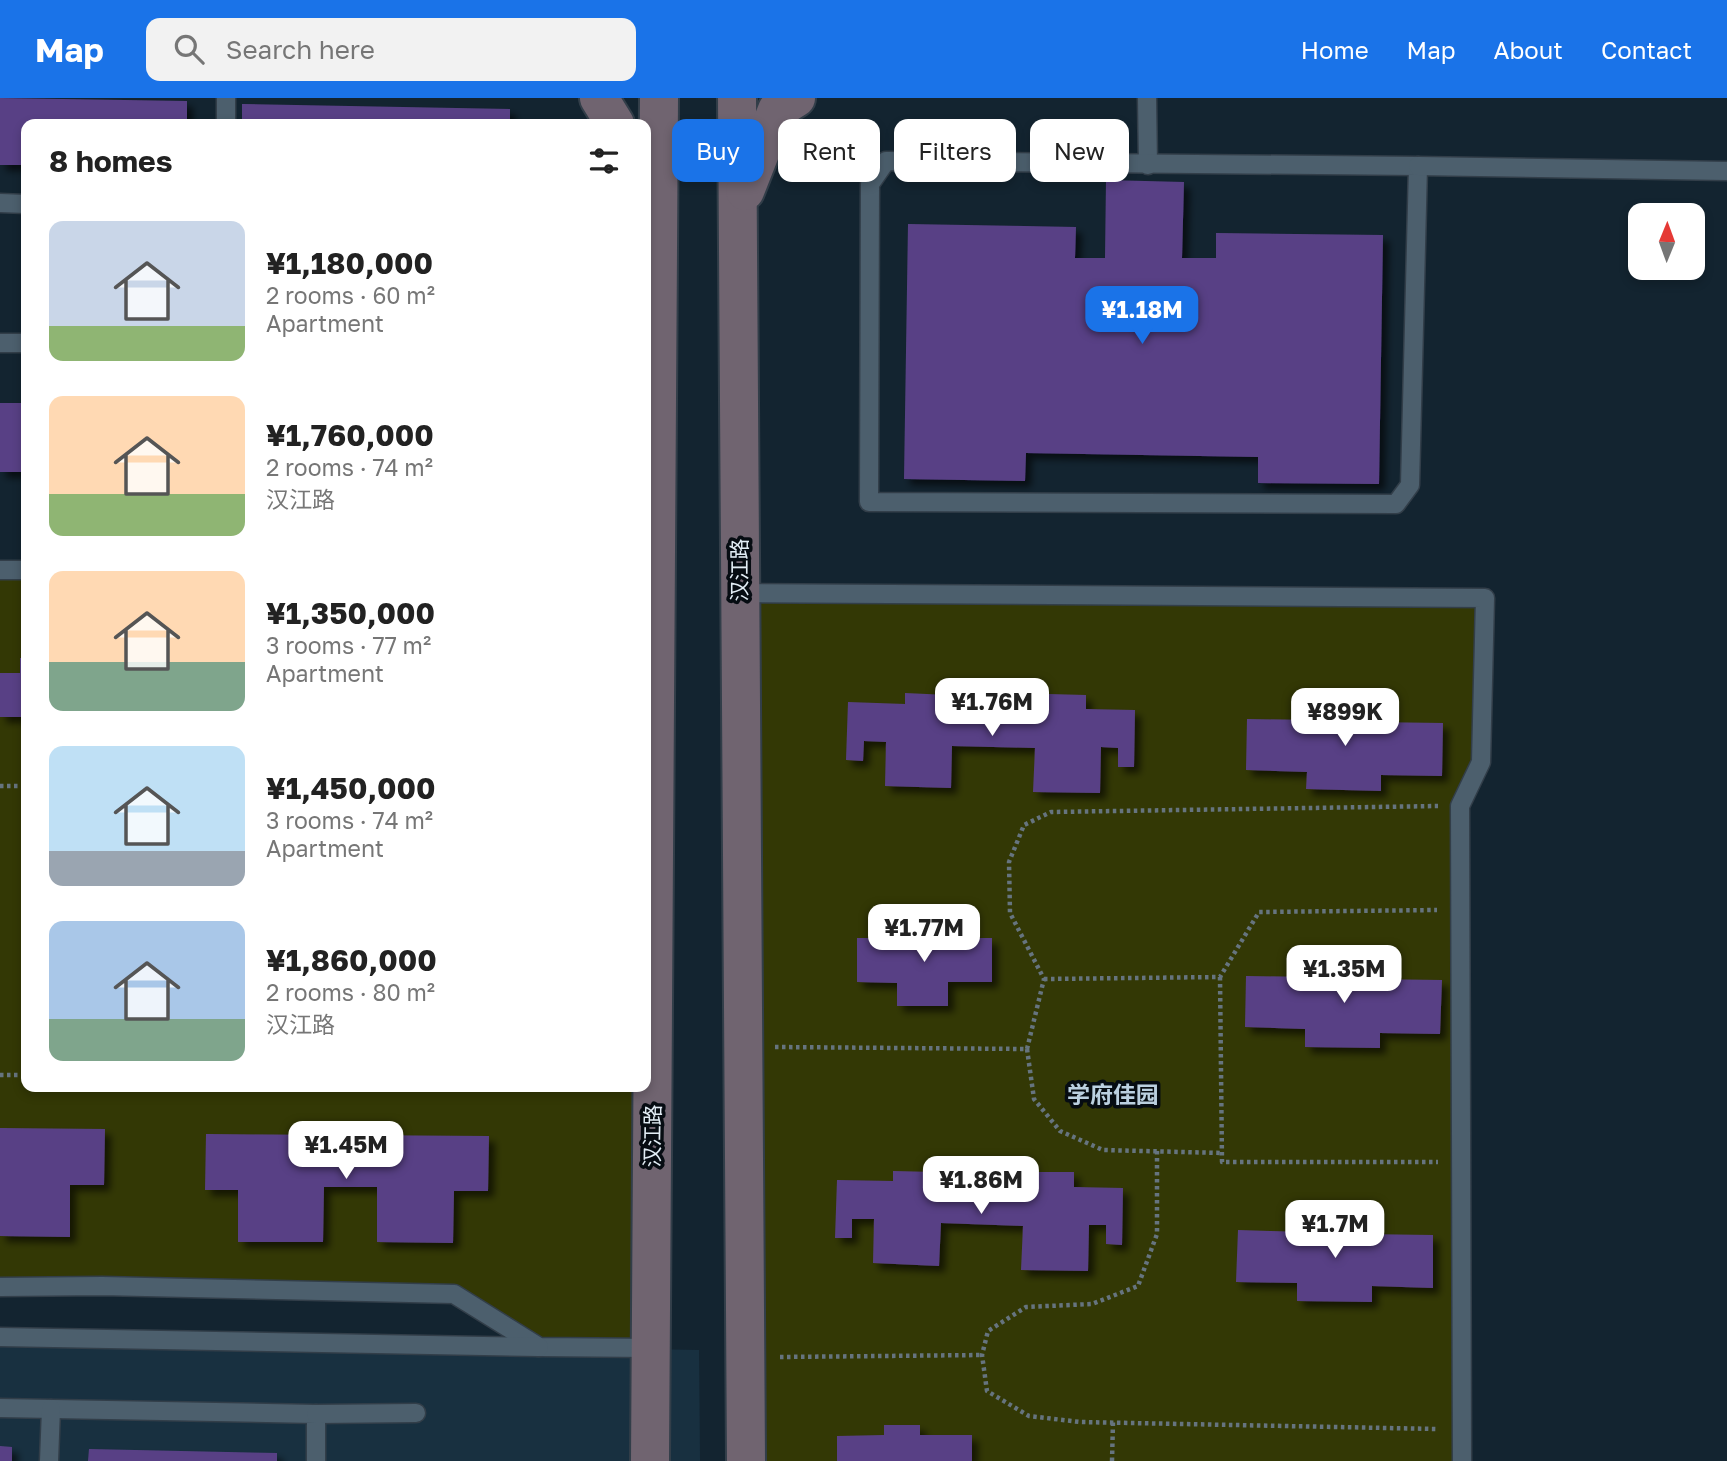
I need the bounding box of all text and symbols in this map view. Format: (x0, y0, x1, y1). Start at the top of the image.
search box (146, 18, 636, 81)
text: Map (35, 30, 104, 69)
icon: search (170, 30, 208, 68)
text: Search here (226, 34, 375, 65)
text: Home (1301, 35, 1369, 64)
text: Map (1407, 35, 1456, 64)
text: About (1494, 35, 1563, 64)
text: Contact (1601, 35, 1692, 64)
chip: Buy (672, 119, 764, 182)
chip: Rent (778, 119, 880, 182)
chip: Filters (894, 119, 1016, 182)
chip: New (1030, 119, 1129, 182)
icon: filters (585, 142, 623, 180)
text: 8 homes (49, 143, 173, 179)
north arrow (1628, 203, 1704, 280)
map controls (1628, 203, 1705, 280)
text: ¥1,180,000 (266, 245, 433, 281)
icon: home (105, 249, 189, 333)
text: 2 rooms · 60 m² (266, 281, 435, 309)
pin: ¥1.18M (1085, 286, 1199, 346)
text: ¥1.18M (1101, 295, 1183, 323)
text: Apartment (266, 309, 384, 337)
text: ¥1,760,000 (266, 417, 434, 453)
icon: home (105, 424, 189, 508)
text: 2 rooms · 74 m² (266, 453, 433, 481)
text: 汉江路 (266, 485, 335, 513)
street label: 汉江路 (726, 539, 752, 602)
text: ¥1,350,000 (266, 595, 435, 631)
icon: home (105, 599, 189, 683)
text: 3 rooms · 77 m² (266, 631, 431, 659)
text: Apartment (266, 659, 384, 687)
pin: ¥1.76M (935, 678, 1049, 738)
text: ¥1.76M (951, 687, 1033, 715)
pin: ¥899K (1296, 688, 1394, 748)
text: ¥899K (1307, 697, 1383, 725)
text: ¥1,450,000 (266, 770, 436, 806)
icon: home (105, 774, 189, 858)
text: 3 rooms · 74 m² (266, 806, 433, 834)
text: Apartment (266, 834, 384, 862)
pin: ¥1.77M (867, 904, 981, 964)
text: ¥1.77M (884, 913, 964, 941)
text: ¥1,860,000 (266, 942, 437, 978)
pin: ¥1.35M (1287, 946, 1401, 1005)
icon: home (105, 949, 189, 1033)
text: ¥1.35M (1303, 954, 1385, 982)
text: 2 rooms · 80 m² (266, 978, 435, 1006)
text: 汉江路 (266, 1010, 335, 1038)
district label: 学府佳园 (1067, 1080, 1159, 1108)
street label: 汉江路 (638, 1104, 666, 1168)
pin: ¥1.45M (289, 1122, 403, 1181)
text: ¥1.45M (304, 1130, 388, 1158)
pin: ¥1.86M (924, 1156, 1038, 1216)
text: ¥1.86M (939, 1165, 1023, 1193)
pin: ¥1.7M (1286, 1200, 1384, 1260)
text: ¥1.7M (1301, 1209, 1369, 1237)

